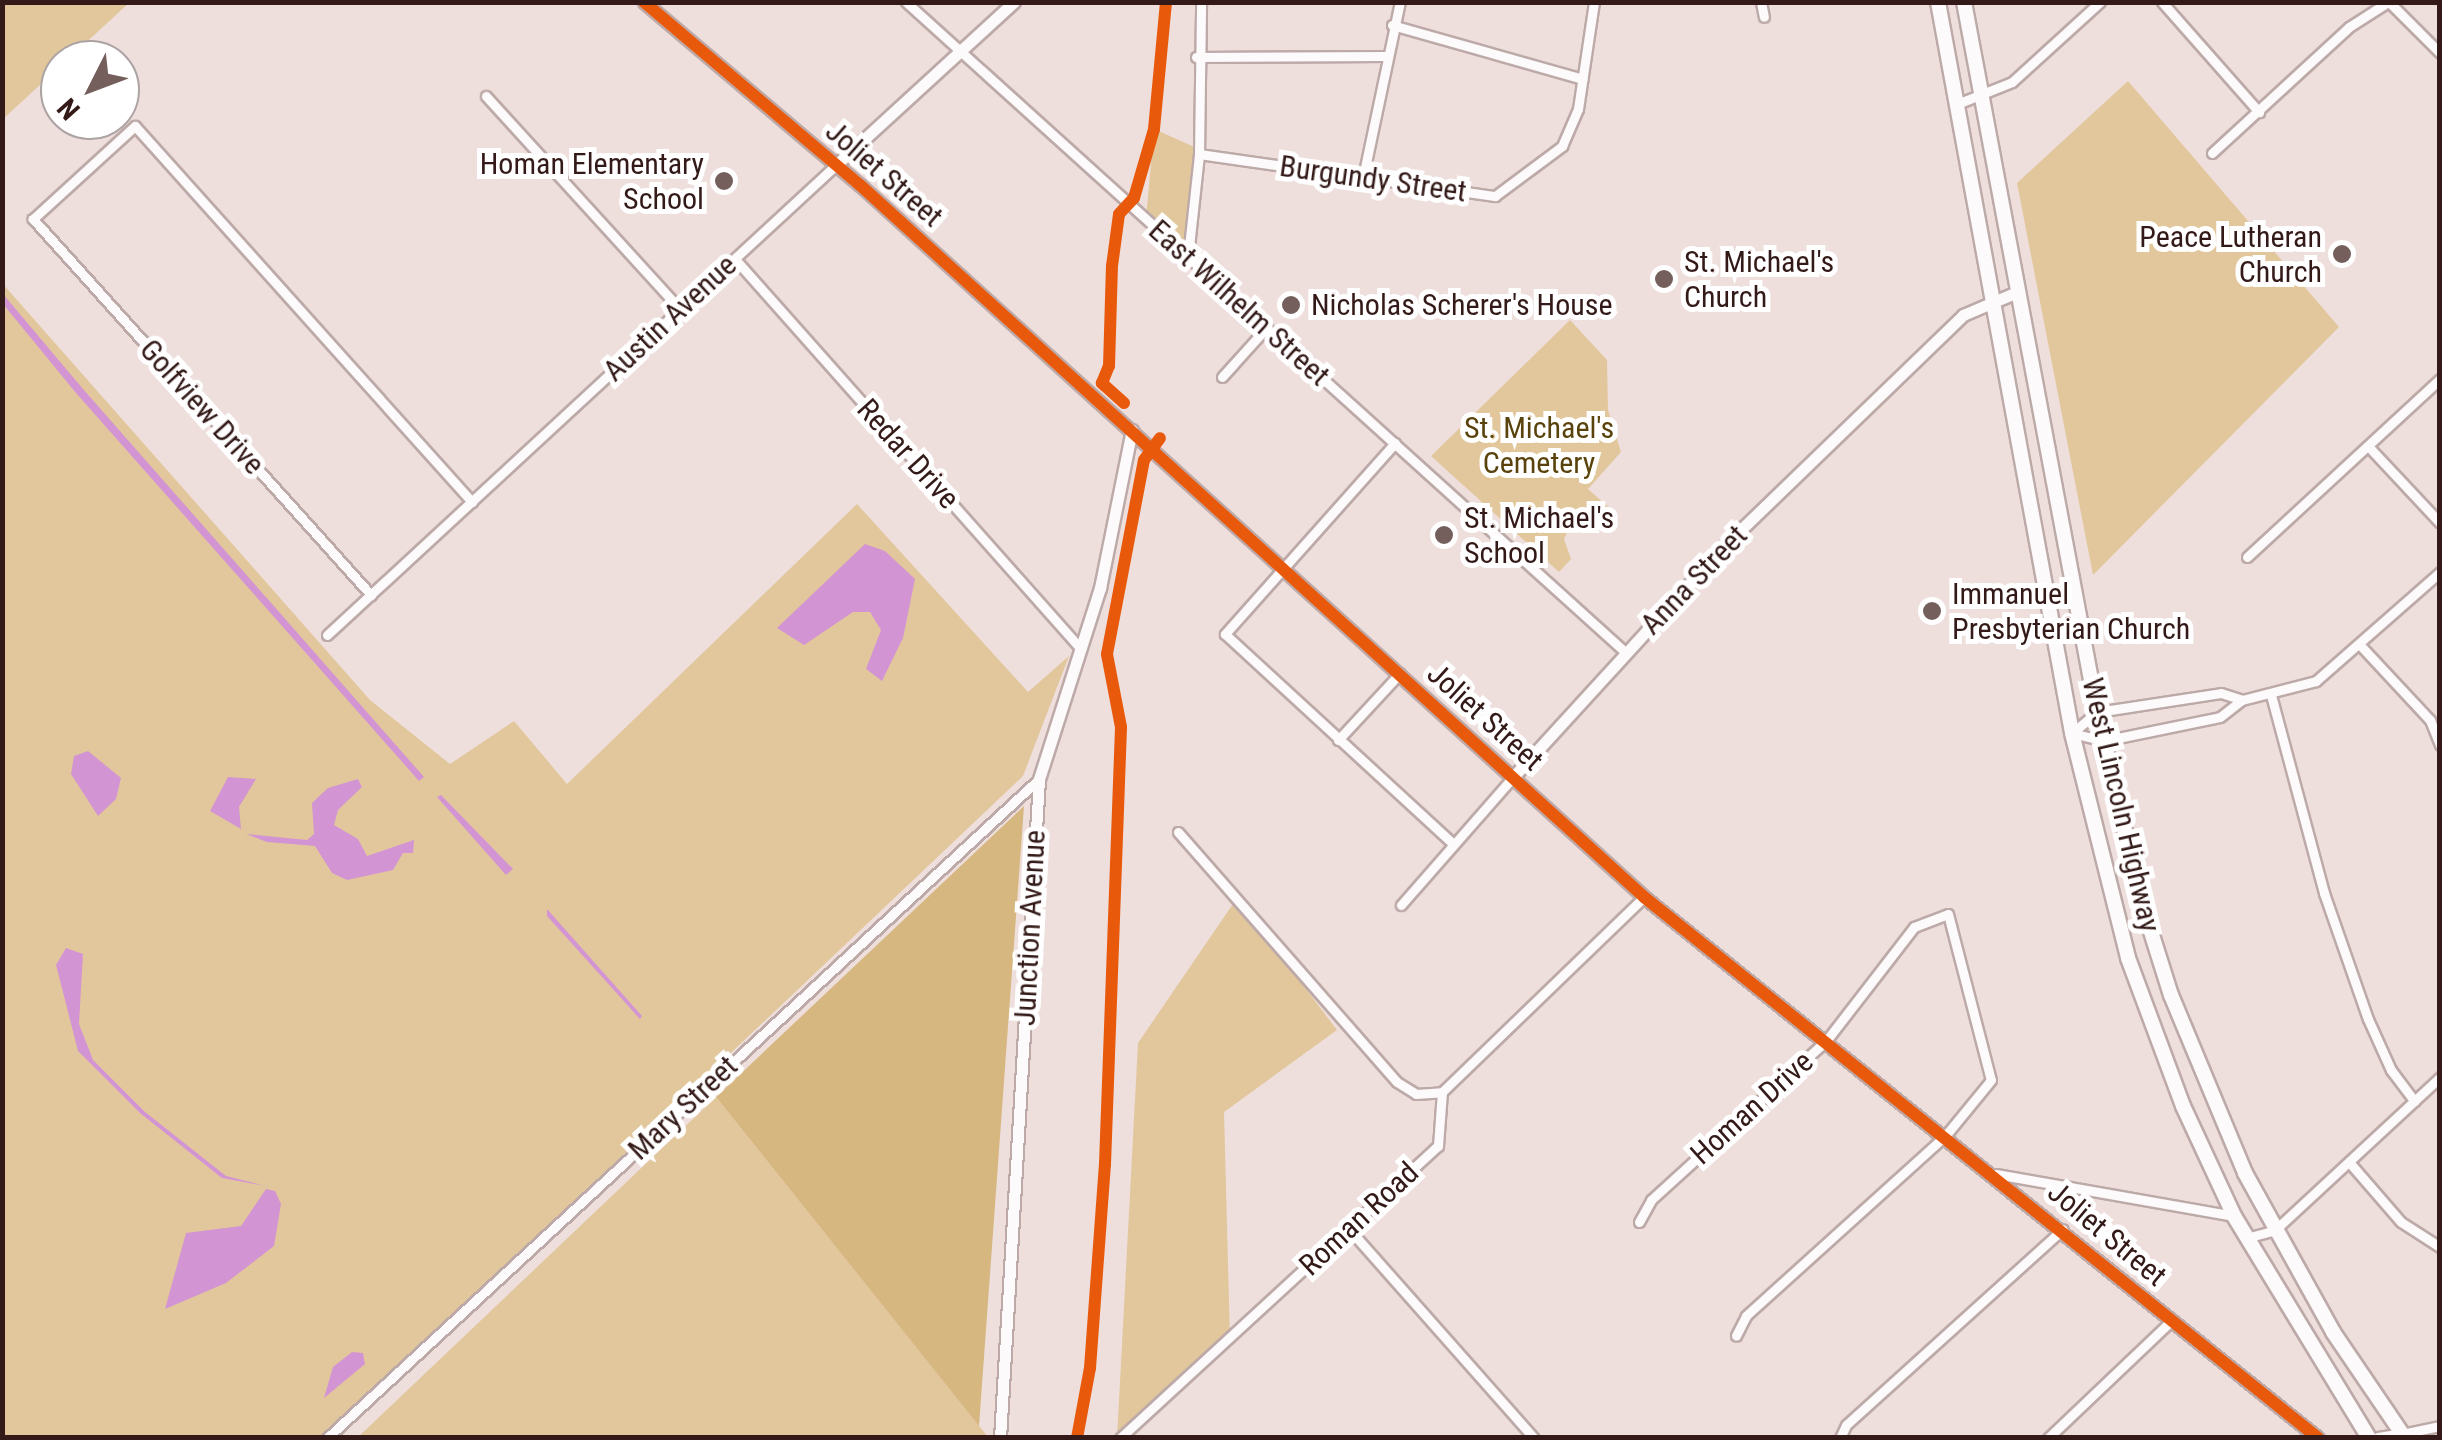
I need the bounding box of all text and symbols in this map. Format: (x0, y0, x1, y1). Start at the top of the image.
north arrow (40, 40, 140, 140)
text: N (51, 92, 87, 126)
street label: Joliet Street (818, 113, 950, 235)
place label: Homan Elementary School (480, 146, 704, 216)
street label: Burgundy Street (1277, 148, 1469, 210)
marker: Homan Elementary School (713, 170, 735, 192)
street label: East Wilhelm Street (1141, 212, 1337, 394)
place label: Peace Lutheran Church (2139, 219, 2322, 290)
marker: Peace Lutheran Church (2331, 243, 2353, 265)
place label: St. Michael's Church (1684, 244, 1834, 314)
street label: Austin Avenue (596, 247, 744, 389)
marker: St. Michael's Church (1653, 268, 1675, 290)
place label: Nicholas Scherer's House (1311, 287, 1613, 323)
marker: Nicholas Scherer's House (1280, 294, 1302, 316)
street label: Golfview Drive (132, 332, 272, 482)
street label: Redar Drive (849, 392, 967, 516)
park label: St. Michael's Cemetery (1464, 410, 1614, 480)
place label: St. Michael's School (1464, 500, 1614, 570)
street label: Anna Street (1633, 518, 1755, 642)
marker: St. Michael's School (1433, 524, 1455, 546)
place label: Immanuel Presbyterian Church (1952, 576, 2190, 646)
marker: Immanuel Presbyterian Church (1921, 600, 1943, 622)
street label: Joliet Street (1420, 656, 1550, 778)
street label: West Lincoln Highway (2074, 674, 2168, 936)
street label: Junction Avenue (1007, 829, 1053, 1027)
street label: Homan Drive (1684, 1044, 1820, 1172)
street label: Mary Street (621, 1048, 745, 1168)
street label: Roman Road (1292, 1155, 1426, 1283)
street label: Joliet Street (2040, 1174, 2174, 1294)

